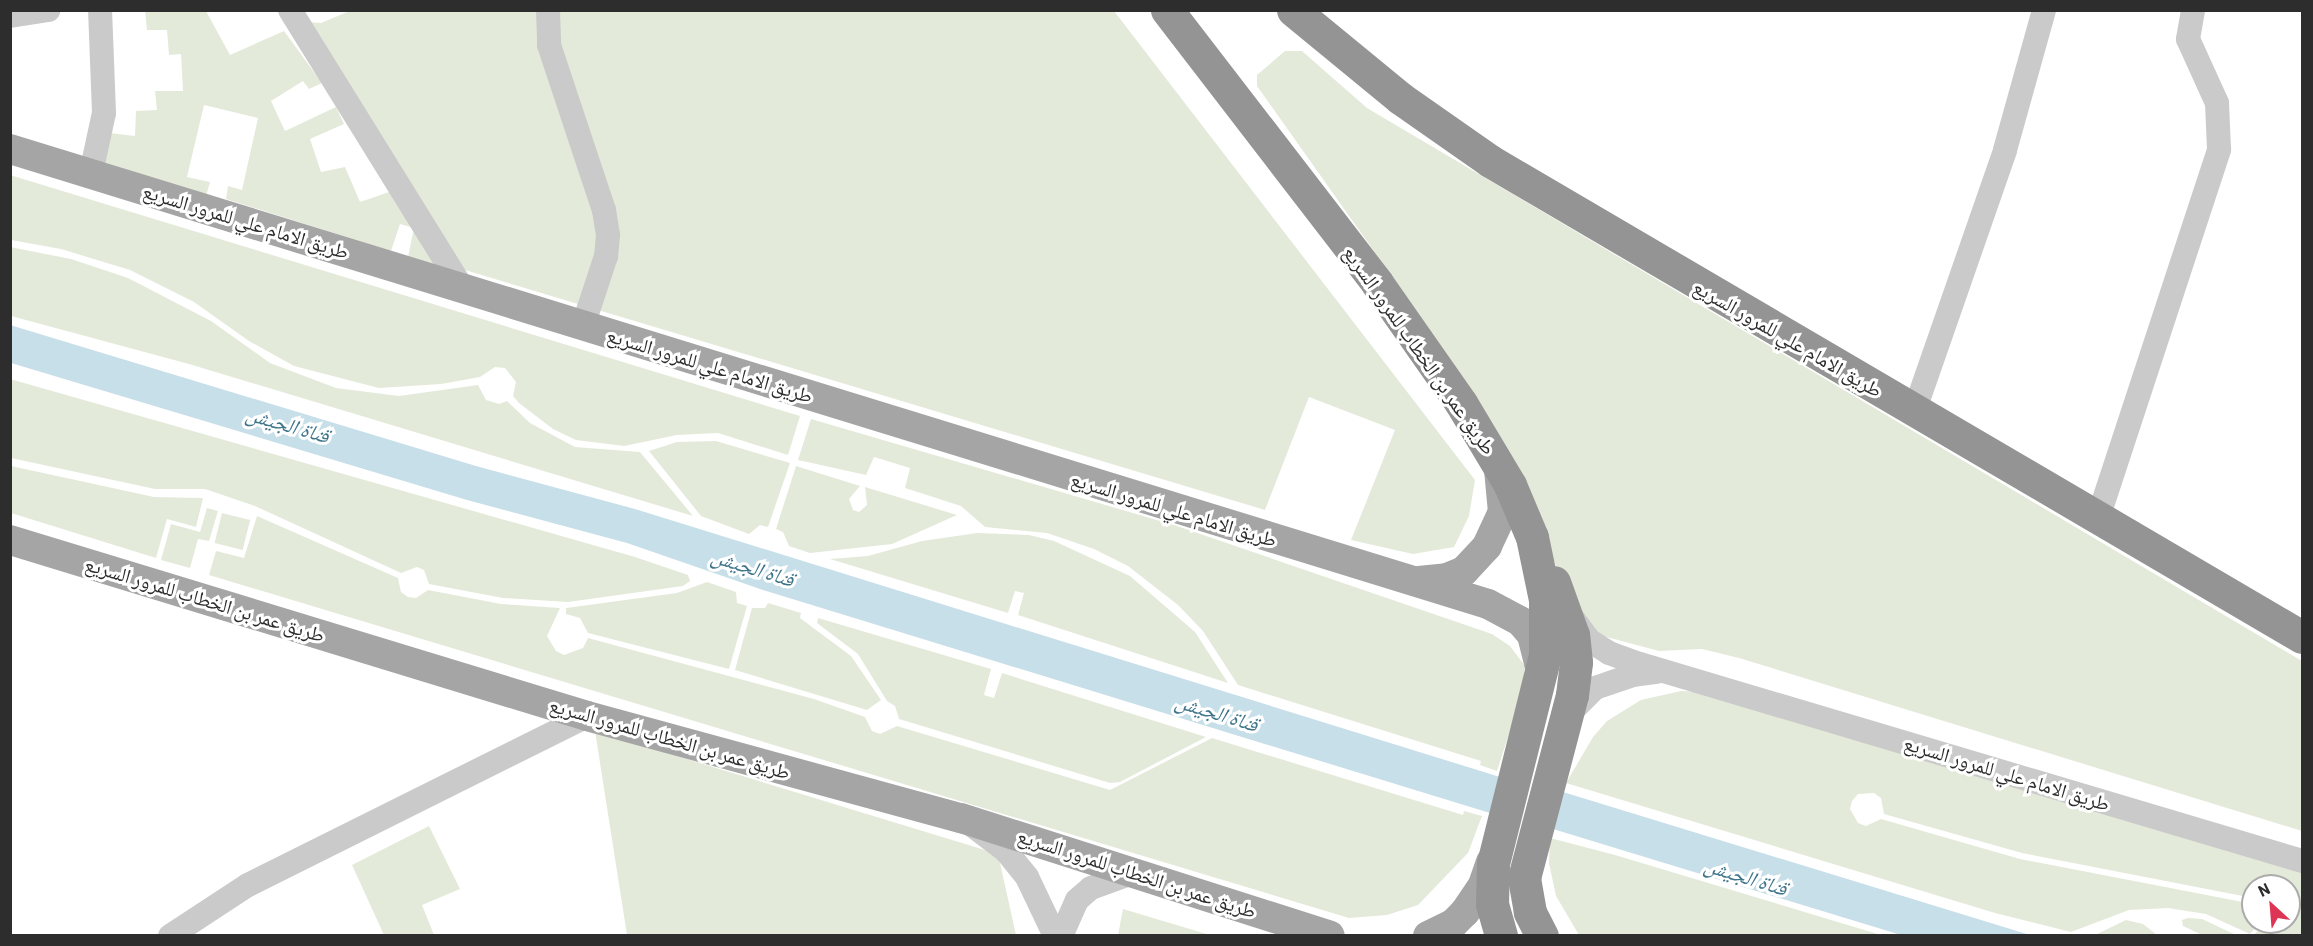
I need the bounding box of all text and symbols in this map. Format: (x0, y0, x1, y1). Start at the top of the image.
street label: طريق الامام علي للمرور السريع (140, 178, 352, 264)
street label: طريق عمر بن الخطاب للمرور السريع (1339, 241, 1501, 459)
street label: طريق الامام علي للمرور السريع (1689, 274, 1887, 402)
street label: طريق الامام علي للمرور السريع (604, 322, 816, 408)
water label: قناة الجيش (244, 400, 332, 448)
street label: طريق الامام علي للمرور السريع (1068, 466, 1280, 552)
water label: قناة الجيش (709, 542, 797, 592)
street label: طريق عمر بن الخطاب للمرور السريع (82, 551, 328, 647)
water label: قناة الجيش (1173, 687, 1261, 737)
street label: طريق عمر بن الخطاب للمرور السريع (547, 692, 793, 784)
street label: طريق الامام علي للمرور السريع (1901, 730, 2113, 816)
street label: طريق عمر بن الخطاب للمرور السريع (1015, 823, 1259, 923)
water label: قناة الجيش (1702, 851, 1790, 901)
north arrow (2241, 874, 2301, 934)
text: N (2255, 878, 2273, 900)

